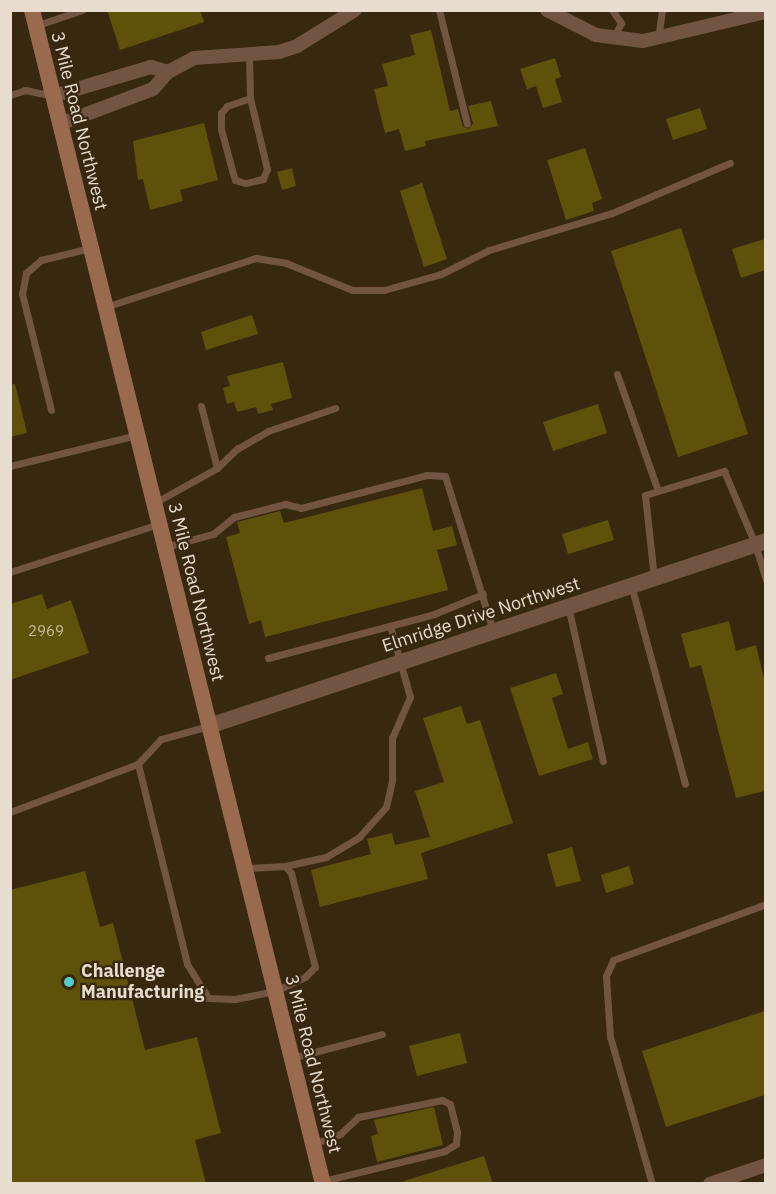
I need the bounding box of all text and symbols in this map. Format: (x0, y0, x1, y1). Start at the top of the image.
street label: 3 Mile Road Northwest (46, 29, 112, 213)
street label: 3 Mile Road Northwest (163, 500, 229, 684)
street label: Elmridge Drive Northwest (379, 573, 583, 657)
house number: 2969 (28, 622, 64, 640)
place label: Challenge Manufacturing (81, 961, 204, 1004)
street label: 3 Mile Road Northwest (280, 972, 346, 1156)
marker: Challenge Manufacturing (62, 975, 76, 989)

